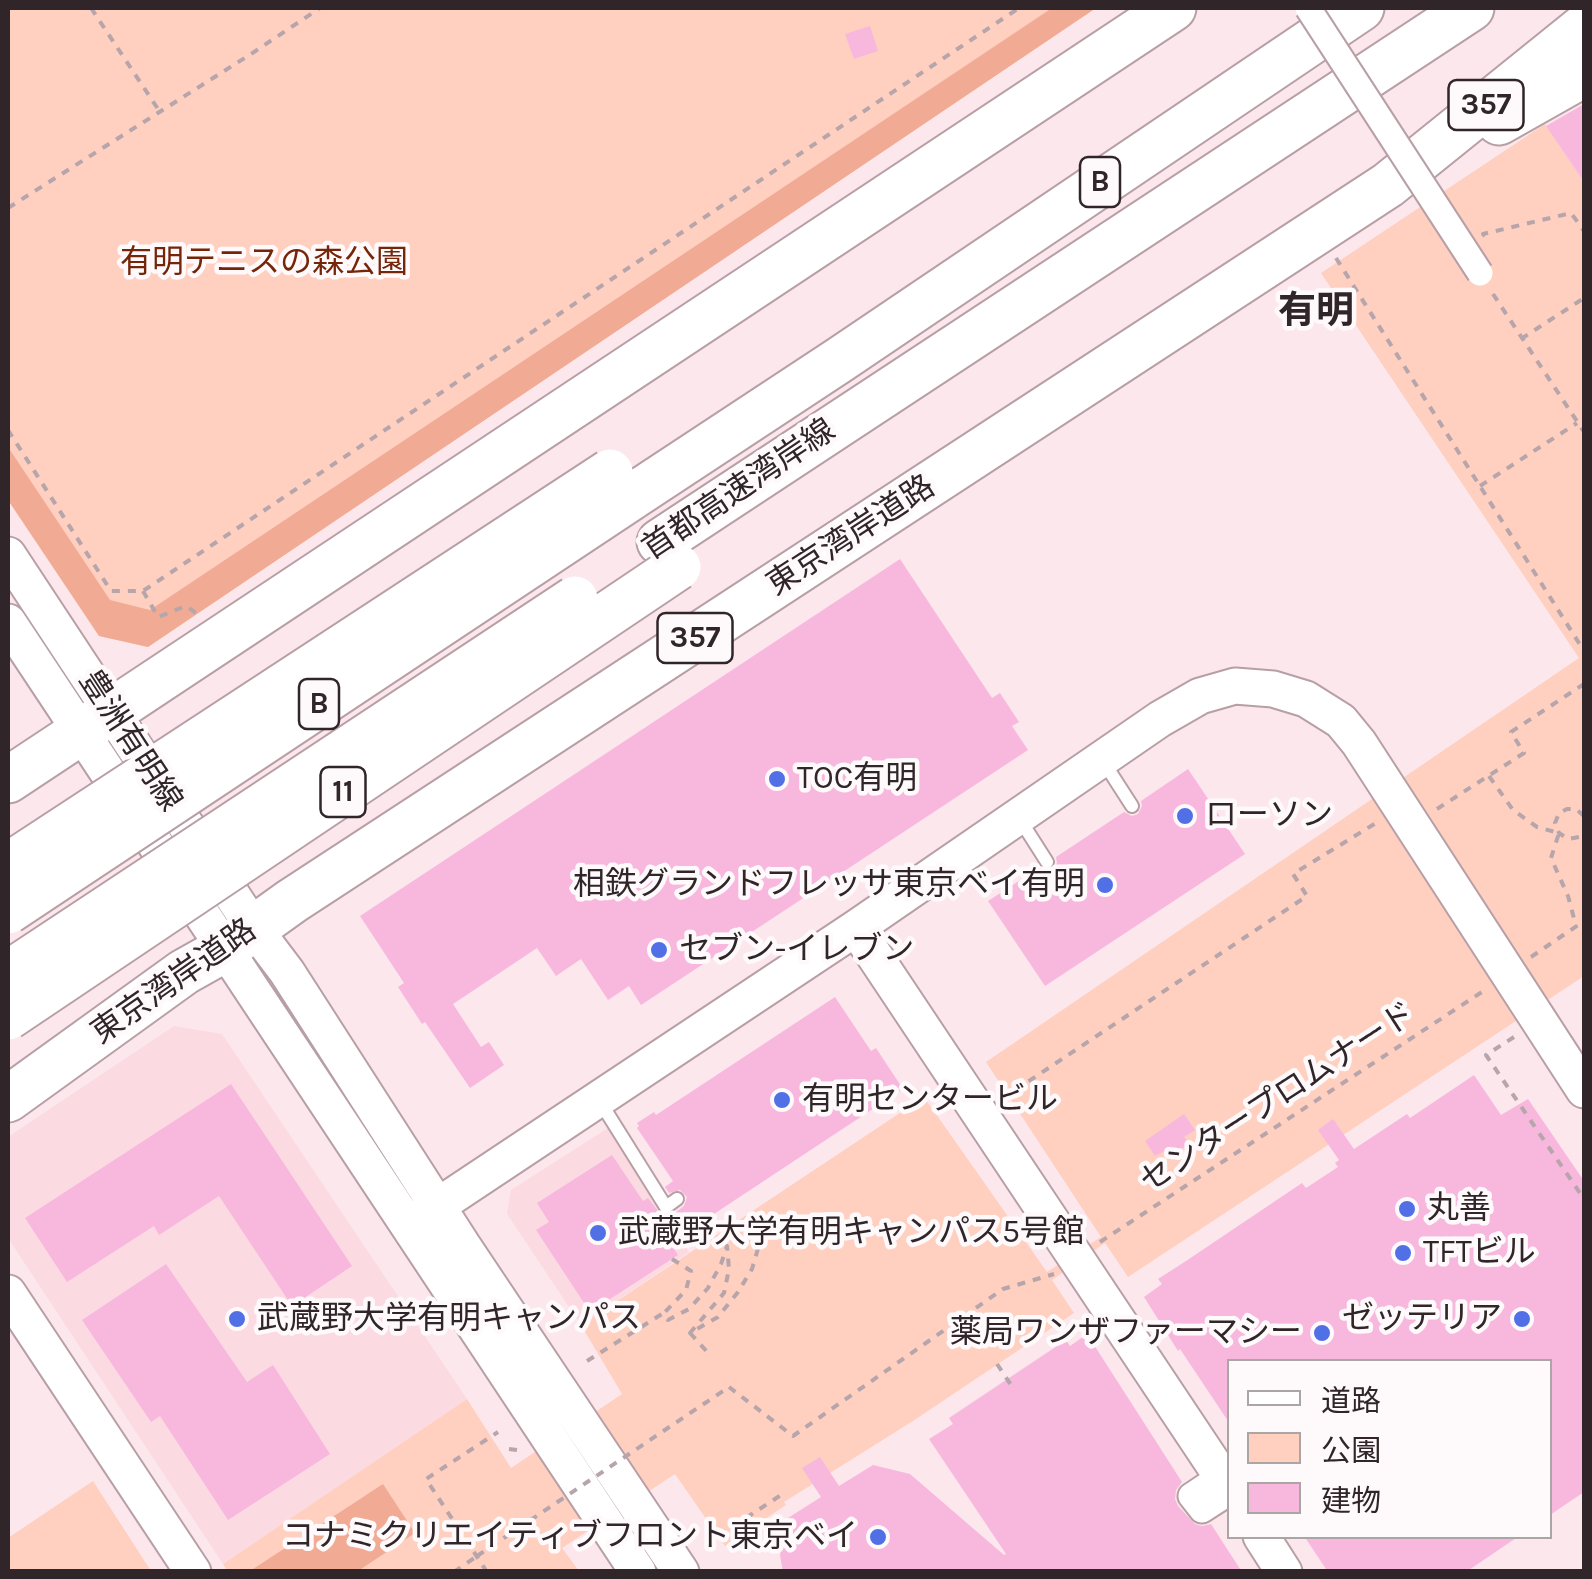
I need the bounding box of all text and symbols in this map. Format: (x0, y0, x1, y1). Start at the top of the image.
road number: 357 (1448, 80, 1524, 130)
road number: B (1080, 157, 1120, 207)
park label: 有明テニスの森公園 (120, 244, 408, 282)
district label: 有明 (1278, 289, 1354, 335)
street label: 首都高速湾岸線 (635, 411, 843, 569)
street label: 東京湾岸道路 (760, 468, 942, 604)
road number: 357 (658, 613, 732, 663)
street label: 豊洲有明線 (70, 663, 190, 819)
road number: B (299, 679, 339, 729)
place label: TOC有明 (797, 760, 917, 798)
road number: 11 (320, 767, 366, 817)
marker: TOC有明 (766, 768, 788, 790)
place label: ローソン (1205, 797, 1333, 835)
marker: ローソン (1174, 805, 1196, 827)
place label: 相鉄グランドフレッサ東京ベイ有明 (573, 866, 1085, 904)
marker: 相鉄グランドフレッサ東京ベイ有明 (1094, 874, 1116, 896)
street label: 東京湾岸道路 (84, 911, 264, 1053)
place label: セブン-イレブン (679, 931, 914, 969)
marker: セブン-イレブン (648, 939, 670, 961)
street label: センタープロムナード (1133, 995, 1423, 1201)
place label: 有明センタービル (802, 1081, 1058, 1119)
marker: 有明センタービル (771, 1089, 793, 1111)
place label: 丸善 (1427, 1190, 1491, 1228)
marker: 丸善 (1396, 1198, 1418, 1220)
place label: 武蔵野大学有明キャンパス5号館 (618, 1214, 1084, 1252)
marker: 武蔵野大学有明キャンパス5号館 (587, 1222, 609, 1244)
place label: TFTビル (1423, 1234, 1536, 1272)
marker: TFTビル (1392, 1242, 1414, 1264)
place label: 武蔵野大学有明キャンパス (257, 1300, 641, 1338)
place label: ゼッテリア (1342, 1300, 1502, 1338)
marker: 武蔵野大学有明キャンパス (226, 1308, 248, 1330)
marker: ゼッテリア (1511, 1308, 1533, 1330)
place label: 薬局ワンザファーマシー (950, 1314, 1302, 1352)
marker: 薬局ワンザファーマシー (1311, 1322, 1333, 1344)
legend (1227, 1359, 1552, 1539)
text: 道路 (1321, 1383, 1381, 1419)
text: 公園 (1321, 1433, 1381, 1469)
text: 建物 (1321, 1483, 1381, 1519)
place label: コナミクリエイティブフロント東京ベイ (282, 1518, 858, 1556)
marker: コナミクリエイティブフロント東京ベイ (867, 1526, 889, 1548)

